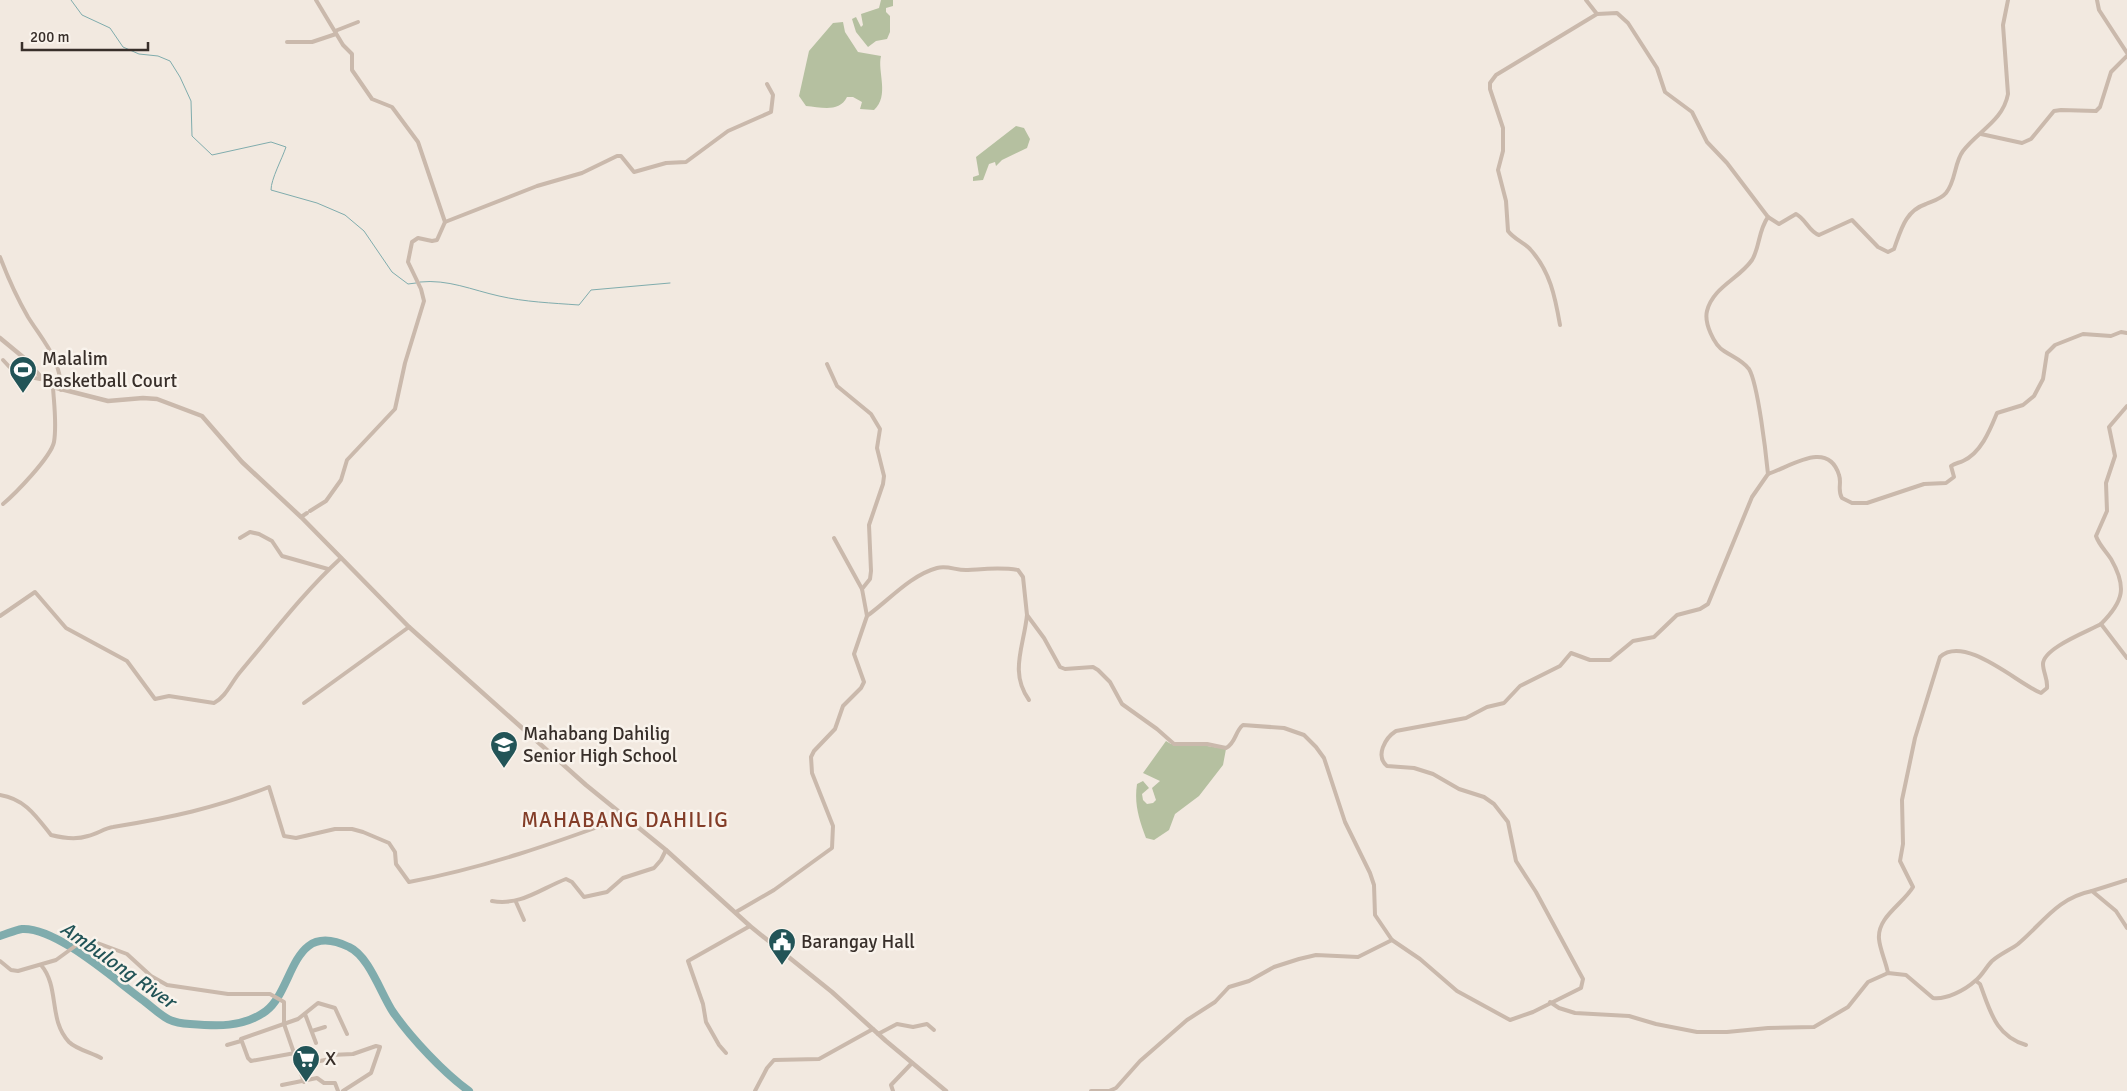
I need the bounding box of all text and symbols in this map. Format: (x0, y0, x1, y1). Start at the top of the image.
scale bar (22, 20, 149, 52)
text: 200 m (30, 28, 70, 46)
place label: Malalim Basketball Court (42, 347, 178, 393)
sports icon: Malalim Basketball Court (8, 355, 38, 394)
place label: Mahabang Dahilig Senior High School (523, 722, 677, 768)
school or university icon: Mahabang Dahilig Senior High School (489, 730, 519, 769)
district label: MAHABANG DAHILIG (521, 807, 729, 833)
water label: Ambulong River (56, 916, 183, 1015)
public building icon: Barangay Hall (767, 927, 797, 966)
place label: Barangay Hall (801, 930, 915, 954)
supermarket icon: X (291, 1044, 321, 1083)
place label: X (325, 1047, 336, 1071)

